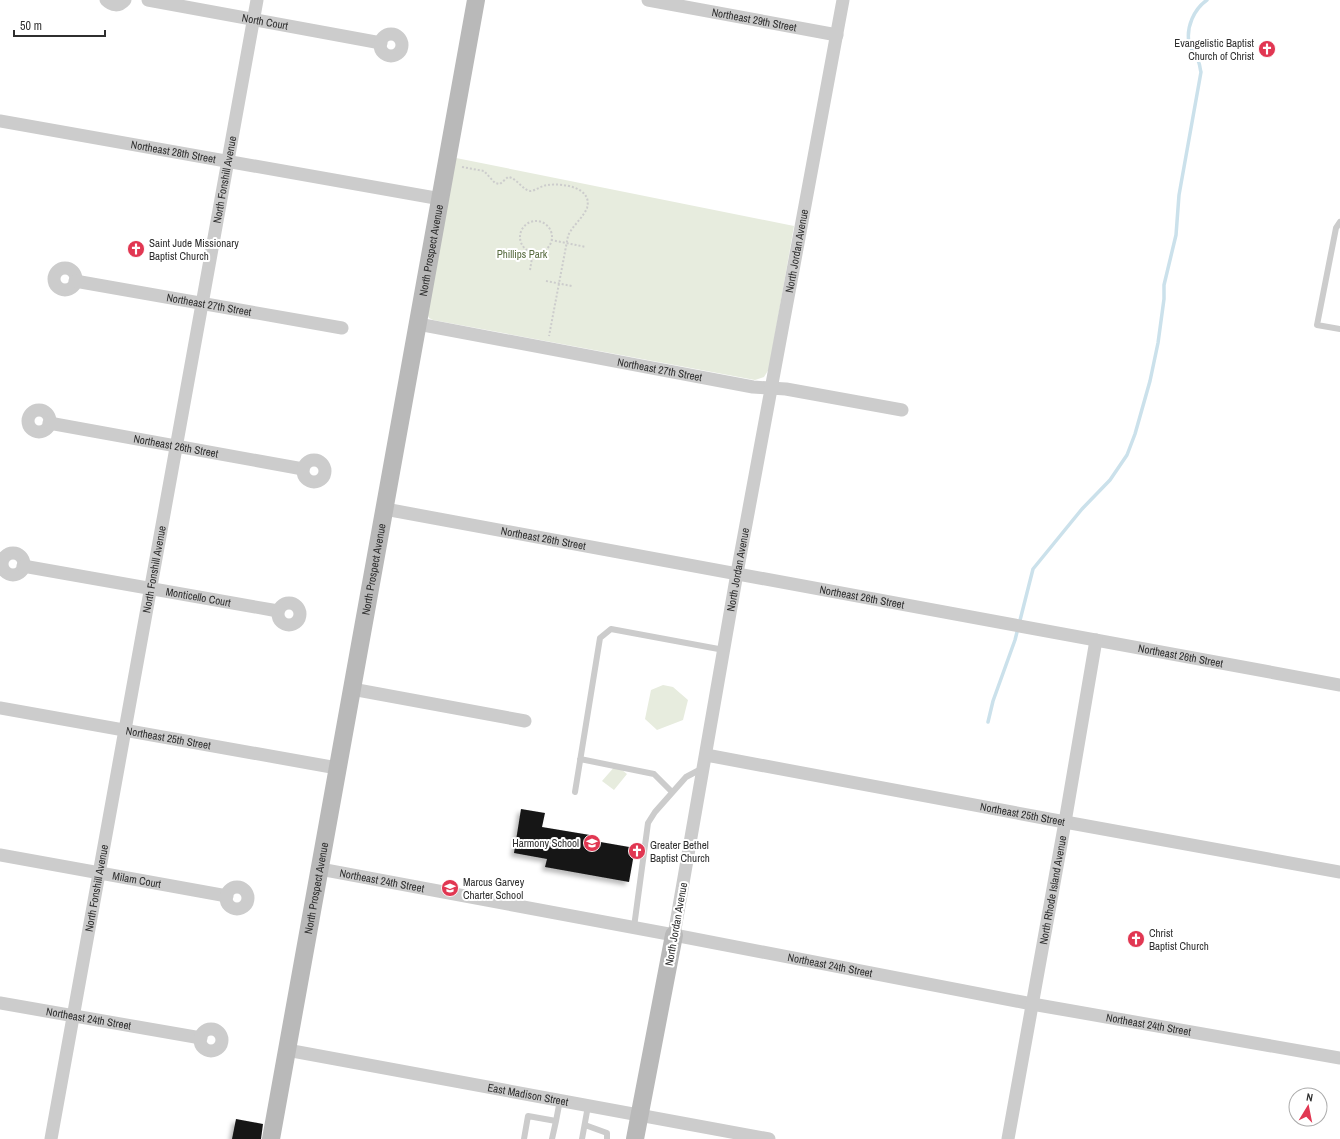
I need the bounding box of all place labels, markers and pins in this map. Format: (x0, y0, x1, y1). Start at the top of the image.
place label: Evangelistic Baptist Church of Christ (1174, 36, 1254, 63)
church icon: Evangelistic Baptist Church of Christ (1257, 39, 1277, 59)
place label: Saint Jude Missionary Baptist Church (149, 236, 239, 263)
church icon: Saint Jude Missionary Baptist Church (126, 239, 146, 259)
school or university icon: Harmony School (582, 833, 602, 853)
place label: Harmony School (512, 836, 579, 850)
place label: Greater Bethel Baptist Church (650, 838, 710, 865)
church icon: Greater Bethel Baptist Church (627, 841, 647, 861)
place label: Marcus Garvey Charter School (463, 875, 525, 902)
school or university icon: Marcus Garvey Charter School (440, 878, 460, 898)
place label: Christ Baptist Church (1149, 926, 1209, 953)
church icon: Christ Baptist Church (1126, 929, 1146, 949)

